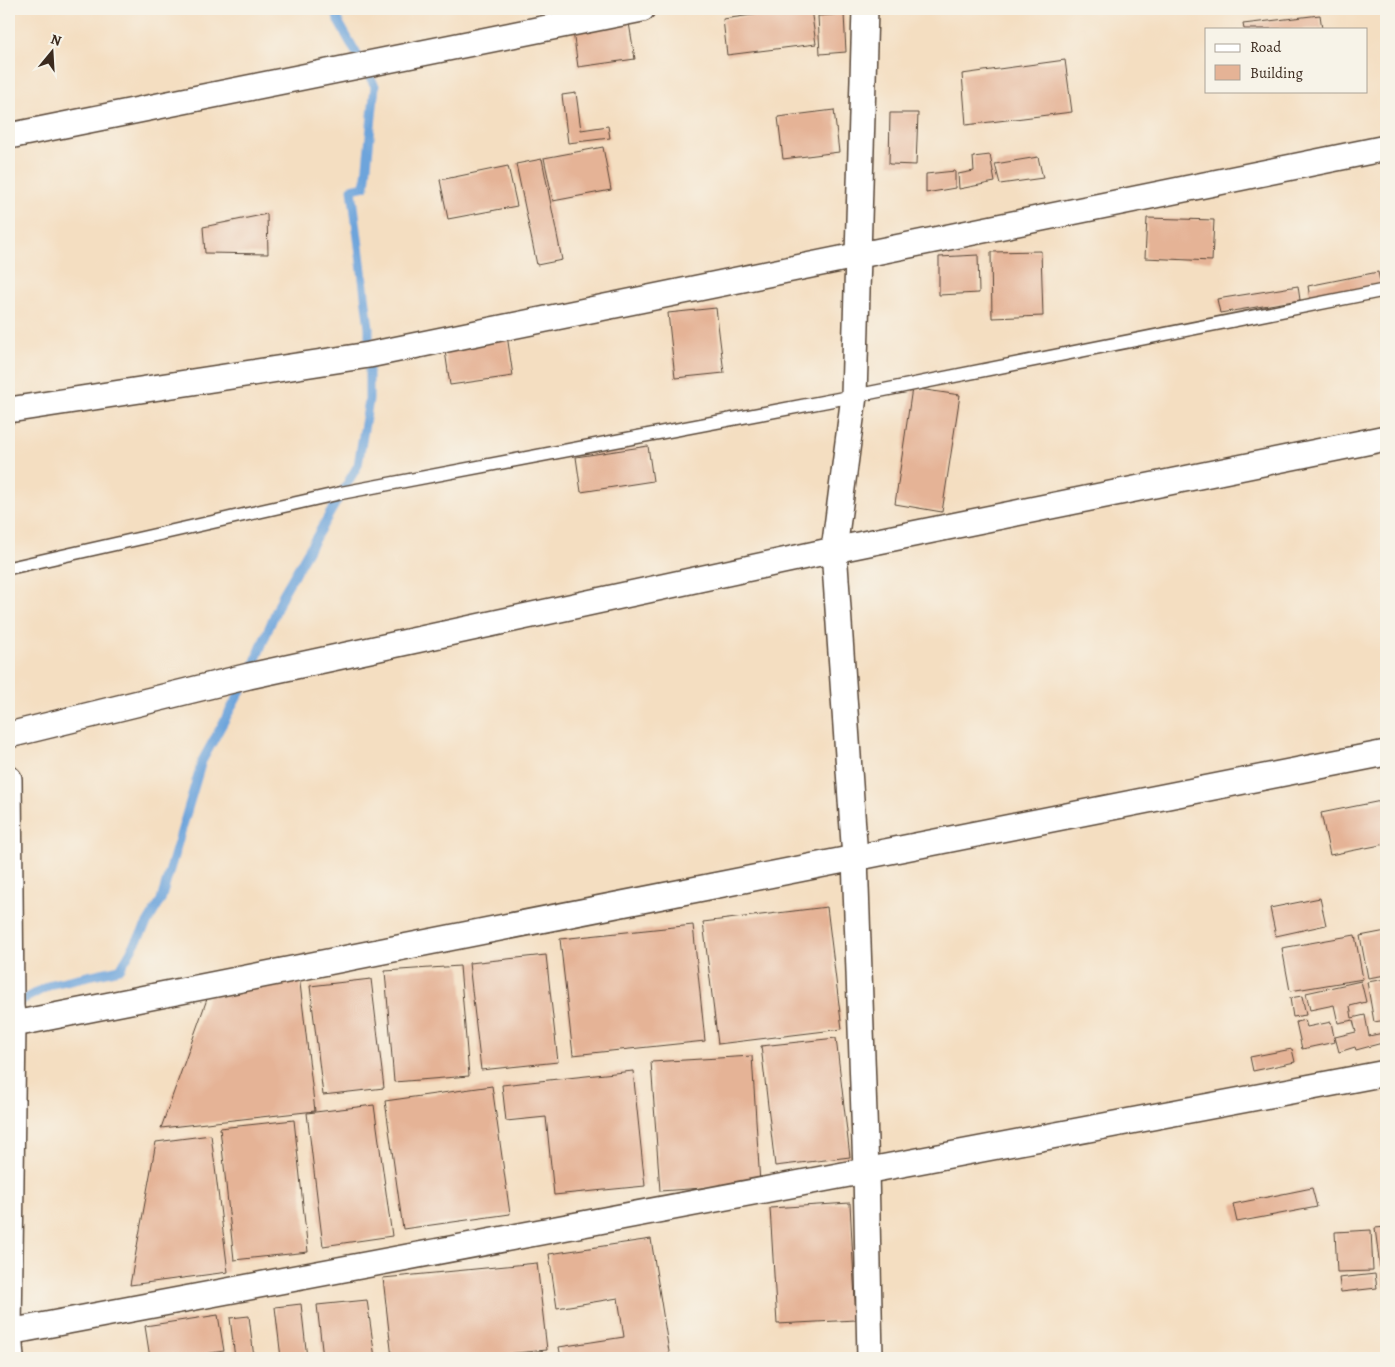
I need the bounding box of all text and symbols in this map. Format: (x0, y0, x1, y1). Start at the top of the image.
north arrow (28, 28, 78, 78)
legend (1205, 28, 1368, 92)
text: N (48, 30, 64, 51)
text: Road (1250, 37, 1282, 57)
text: Building (1250, 63, 1303, 83)

